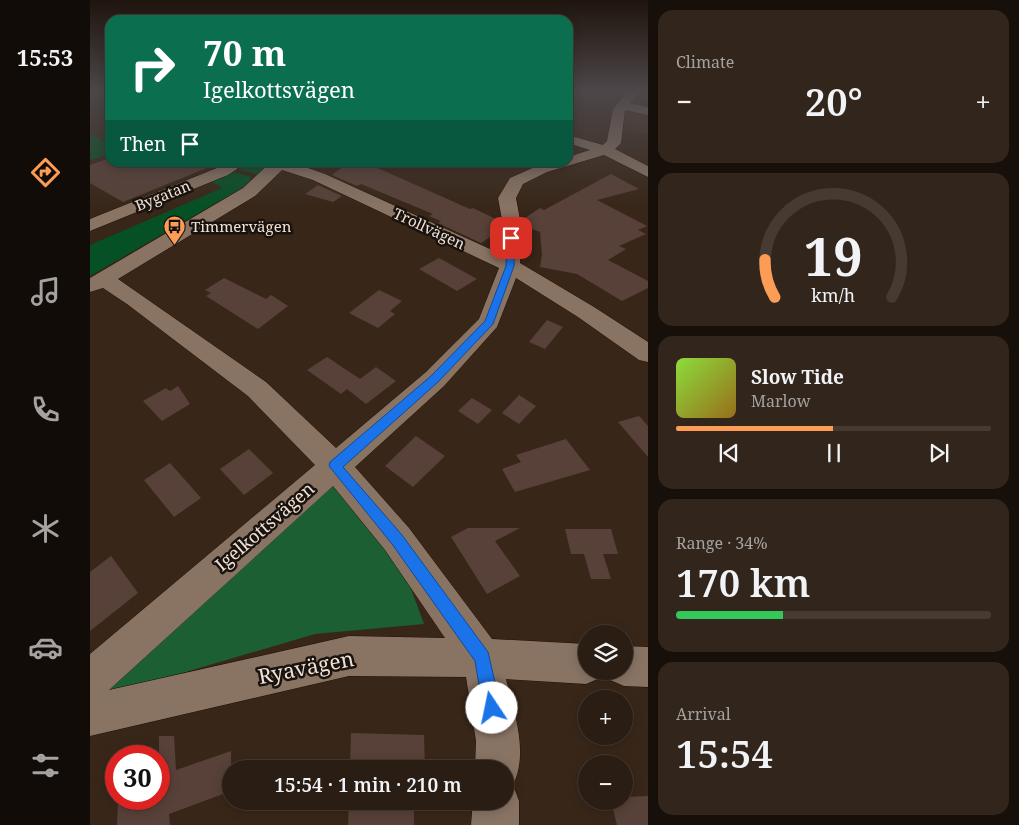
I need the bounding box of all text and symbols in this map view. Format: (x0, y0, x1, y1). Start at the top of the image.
text: 70 m (203, 29, 286, 76)
icon: right (120, 35, 185, 100)
text: 15:53 (17, 42, 73, 72)
text: Climate (676, 51, 734, 73)
text: Igelkottsvägen (203, 74, 355, 104)
text: 20° (805, 75, 863, 127)
text: − (676, 82, 692, 120)
text: + (975, 82, 991, 120)
icon: arrive (176, 130, 204, 158)
text: Then (120, 131, 166, 157)
icon: directions (28, 155, 63, 190)
street label: Bygatan (132, 175, 194, 215)
street label: Trollvägen (390, 203, 469, 254)
bus stop icon: Timmervägen (163, 215, 187, 246)
place label: Timmervägen (191, 216, 292, 236)
pin (490, 217, 532, 259)
text: 19 (804, 220, 863, 291)
icon: arrive (497, 224, 525, 252)
icon: music (28, 274, 63, 309)
text: km/h (812, 283, 855, 307)
text: Slow Tide (751, 364, 844, 390)
text: Marlow (751, 390, 811, 412)
icon: phone (28, 392, 63, 427)
icon: previous (715, 439, 743, 467)
icon: pause (820, 439, 848, 467)
icon: next (925, 439, 953, 467)
street label: Igelkottsvägen (210, 476, 319, 576)
icon: climate (28, 511, 63, 546)
text: Range · 34% (676, 532, 768, 554)
text: 170 km (676, 556, 810, 608)
map controls (578, 625, 633, 810)
button: layers (578, 625, 633, 680)
icon: car (28, 630, 63, 665)
street label: Ryavägen (255, 644, 356, 690)
position arrow (465, 681, 517, 733)
button: + (578, 690, 633, 745)
text: Arrival (676, 703, 731, 725)
text: 15:54 (676, 727, 773, 779)
speed limit sign: 30 (105, 745, 170, 810)
icon: filters (28, 748, 63, 783)
button: − (578, 755, 633, 810)
text: 15:54 · 1 min · 210 m (274, 772, 462, 798)

